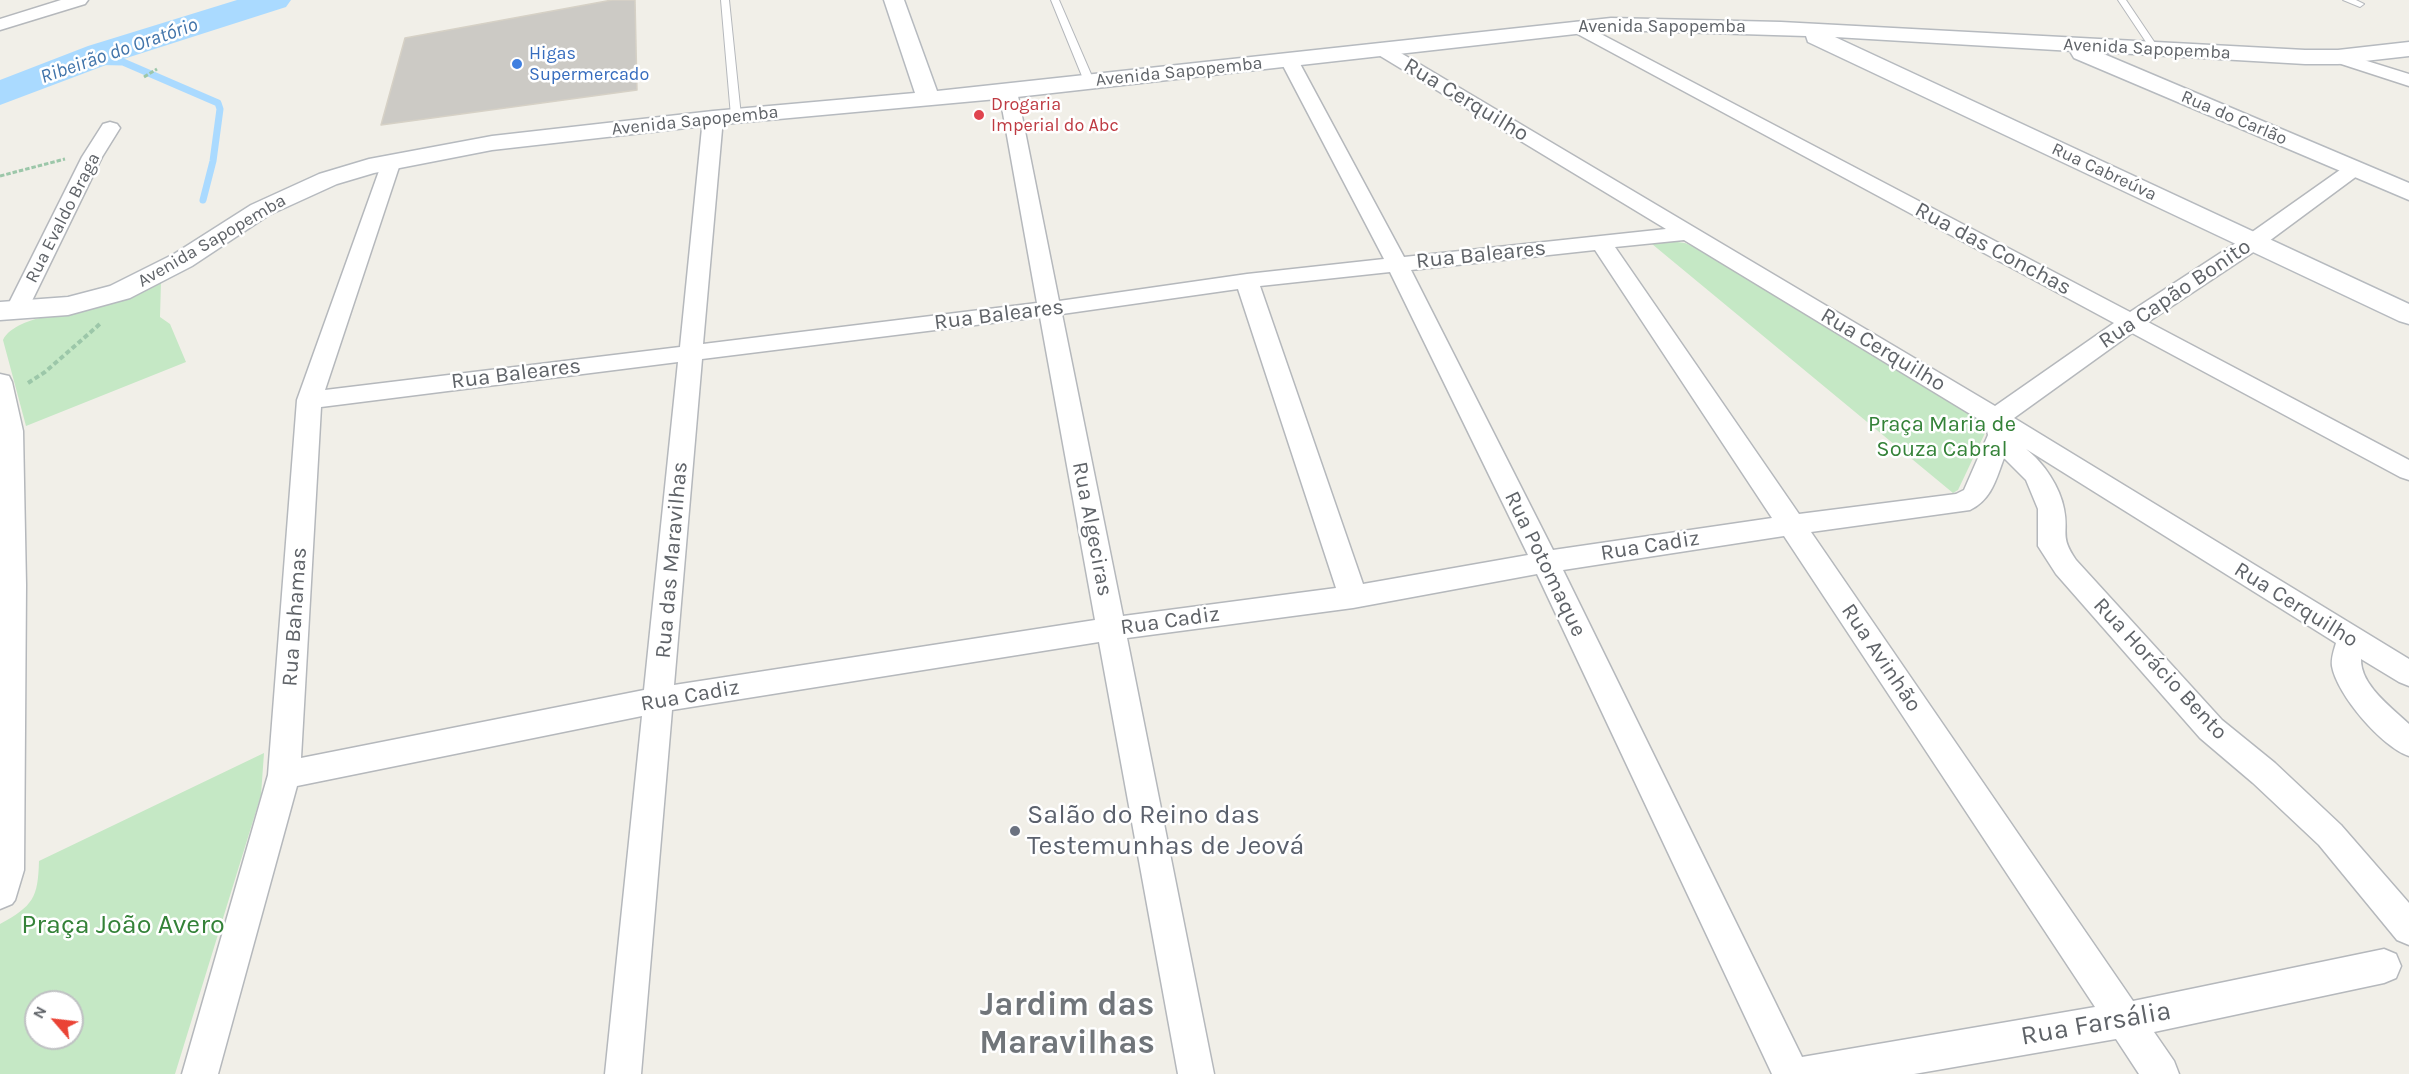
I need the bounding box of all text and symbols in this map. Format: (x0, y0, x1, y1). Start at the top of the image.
water label: Ribeirão do Oratório (37, 13, 201, 89)
street label: Avenida Sapopemba (1578, 16, 1746, 38)
street label: Avenida Sapopemba (2063, 34, 2231, 64)
place label: Higas Supermercado (529, 43, 649, 86)
street label: Avenida Sapopemba (1095, 52, 1263, 92)
street label: Rua Cerquilho (1399, 52, 1533, 148)
marker: Higas Supermercado (510, 57, 524, 71)
street label: Rua do Carlão (2178, 86, 2290, 150)
place label: Drogaria Imperial do Abc (991, 94, 1119, 136)
street label: Avenida Sapopemba (611, 101, 779, 141)
marker: Drogaria Imperial do Abc (972, 108, 986, 122)
street label: Rua Cabreúva (2048, 138, 2160, 206)
street label: Rua Evaldo Braga (21, 150, 105, 286)
street label: Avenida Sapopemba (134, 190, 290, 292)
street label: Rua das Conchas (1910, 197, 2076, 301)
street label: Rua Capão Bonito (2094, 233, 2256, 355)
street label: Rua Baleares (1415, 235, 1547, 275)
street label: Rua Baleares (933, 294, 1065, 336)
street label: Rua Cerquilho (1816, 302, 1950, 398)
street label: Rua Baleares (450, 353, 582, 395)
park label: Praça Maria de Souza Cabral (1868, 412, 2016, 464)
street label: Rua das Maravilhas (650, 460, 694, 660)
street label: Rua Algeciras (1066, 460, 1118, 598)
street label: Rua Potomaque (1498, 487, 1592, 641)
street label: Rua Cadiz (1599, 525, 1701, 567)
street label: Rua Bahamas (277, 546, 313, 688)
street label: Rua Cerquilho (2229, 556, 2363, 654)
street label: Rua Horácio Bento (2087, 592, 2233, 746)
street label: Rua Avinhão (1835, 599, 1927, 717)
street label: Rua Cadiz (1119, 601, 1221, 641)
street label: Rua Cadiz (639, 674, 741, 718)
place label: Salão do Reino das Testemunhas de Jeová (1027, 799, 1304, 862)
marker: Salão do Reino das Testemunhas de Jeová (1008, 824, 1022, 838)
park label: Praça João Avero (21, 909, 225, 941)
district label: Jardim das Maravilhas (979, 986, 1155, 1064)
north arrow (24, 990, 84, 1050)
street label: Rua Farsália (2018, 995, 2174, 1053)
text: N (28, 1003, 51, 1022)

